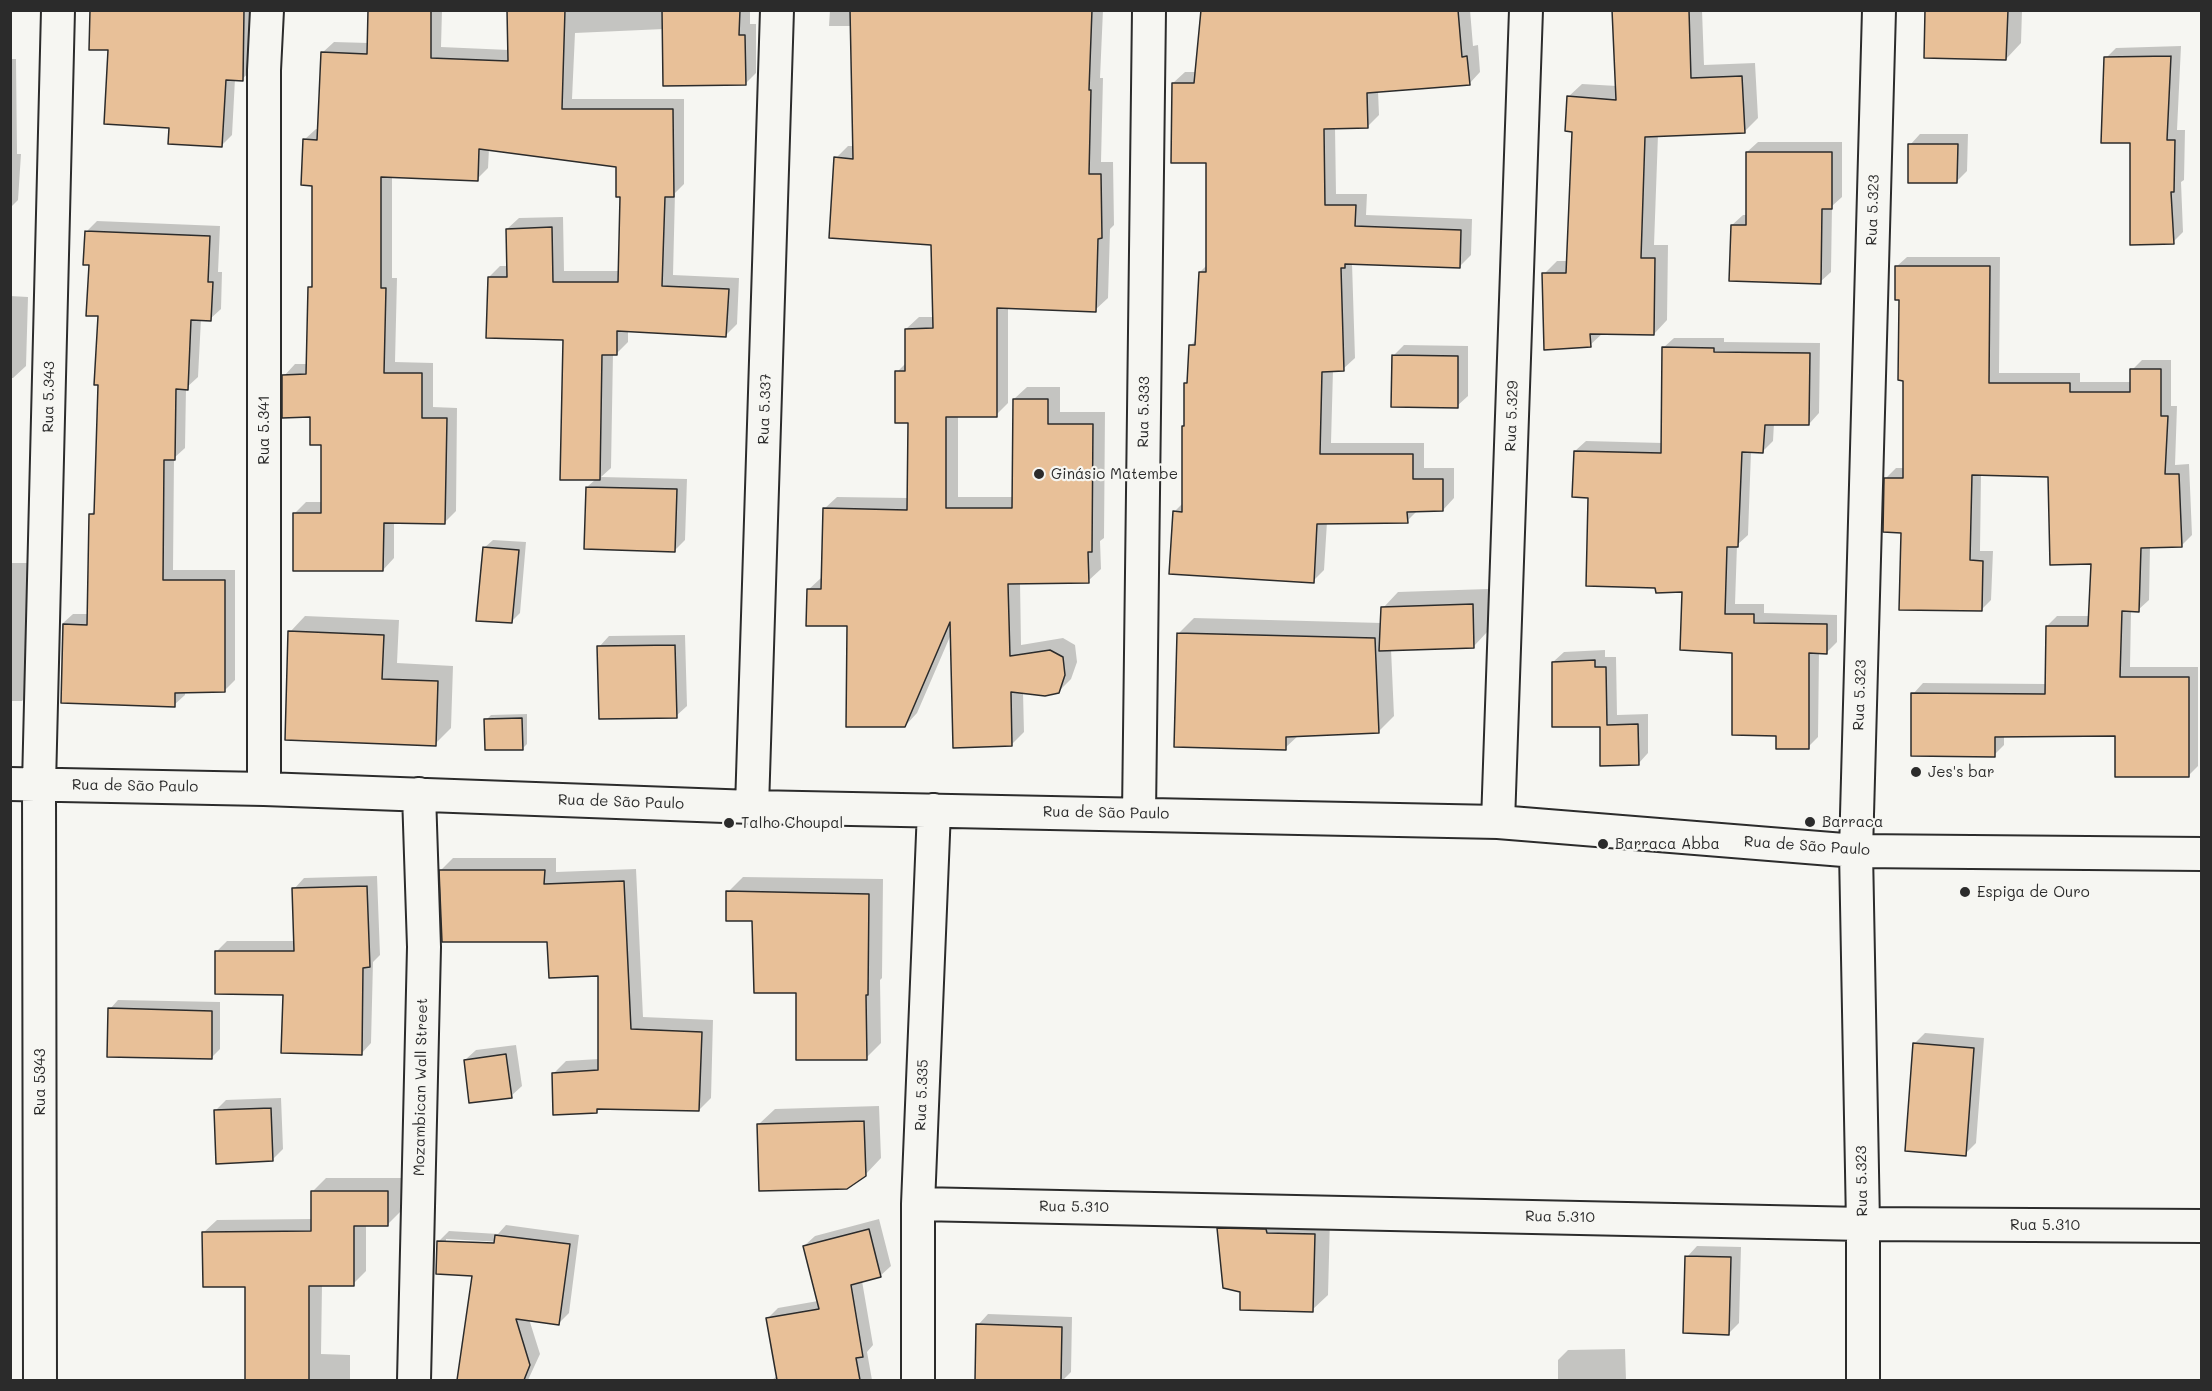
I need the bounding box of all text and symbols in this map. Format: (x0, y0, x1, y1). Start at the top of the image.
street label: Rua 5.323 (1863, 174, 1883, 246)
street label: Rua 5.343 (39, 361, 59, 433)
street label: Rua 5.337 (755, 373, 775, 445)
street label: Rua 5.333 (1134, 376, 1154, 448)
street label: Rua 5.329 (1502, 380, 1522, 452)
street label: Rua 5.341 (255, 395, 273, 465)
place label: Ginásio Matembe (1051, 465, 1178, 483)
marker: Ginásio Matembe (1032, 467, 1046, 481)
street label: Rua 5.323 (1850, 659, 1870, 731)
place label: Jes's bar (1928, 763, 1995, 781)
marker: Jes's bar (1909, 765, 1923, 779)
street label: Rua de São Paulo (72, 776, 198, 796)
street label: Rua de São Paulo (558, 791, 684, 813)
street label: Rua de São Paulo (1043, 803, 1169, 823)
place label: Barraca (1822, 813, 1883, 831)
place label: Talho Choupal (741, 814, 843, 832)
marker: Barraca (1803, 815, 1817, 829)
marker: Talho Choupal (722, 816, 736, 830)
street label: Rua de São Paulo (1743, 833, 1871, 859)
place label: Barraca Abba (1615, 835, 1720, 853)
marker: Barraca Abba (1596, 837, 1610, 851)
place label: Espiga de Ouro (1977, 883, 2090, 901)
marker: Espiga de Ouro (1958, 885, 1972, 899)
street label: Mozambican Wall Street (410, 998, 432, 1176)
street label: Rua 5343 (31, 1048, 49, 1116)
street label: Rua 5.335 (912, 1059, 932, 1131)
street label: Rua 5.323 (1852, 1145, 1872, 1217)
street label: Rua 5.310 (1039, 1197, 1109, 1217)
street label: Rua 5.310 (1525, 1207, 1595, 1227)
street label: Rua 5.310 (2010, 1216, 2080, 1234)

